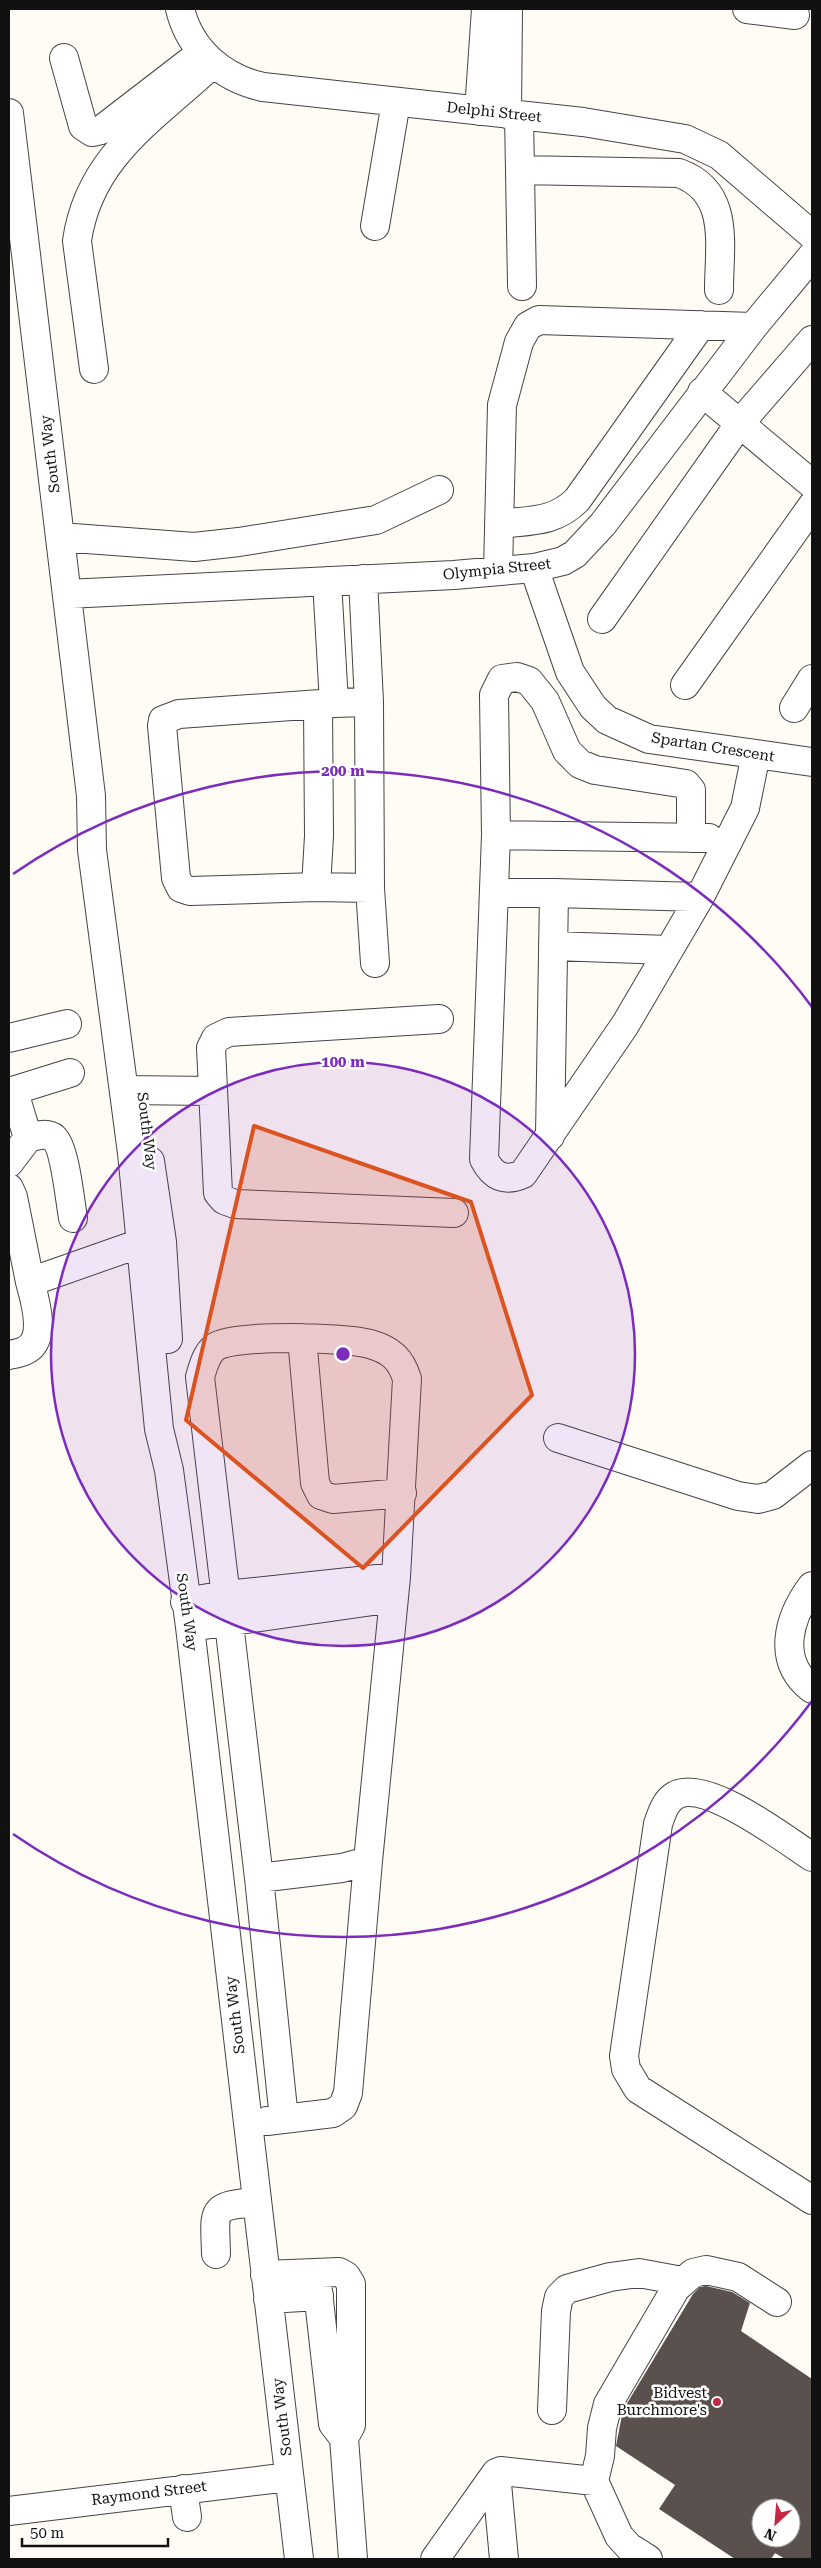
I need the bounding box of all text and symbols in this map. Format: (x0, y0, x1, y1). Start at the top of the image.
street label: Delphi Street (446, 98, 543, 126)
street label: South Way (36, 414, 64, 494)
street label: Olympia Street (442, 554, 552, 584)
street label: Spartan Crescent (650, 728, 776, 766)
text: 200 m (321, 762, 365, 780)
text: 100 m (321, 1053, 365, 1071)
street label: South Way (133, 1091, 161, 1171)
centre of rings (334, 1345, 352, 1363)
street label: South Way (173, 1572, 201, 1652)
street label: South Way (221, 1975, 249, 2055)
street label: South Way (268, 2377, 296, 2457)
place label: Bidvest Burchmore's (617, 2384, 707, 2419)
marker: Bidvest Burchmore's (711, 2396, 723, 2408)
street label: Raymond Street (90, 2477, 208, 2509)
north arrow (751, 2498, 801, 2548)
scale bar (22, 2516, 169, 2548)
text: 50 m (30, 2524, 65, 2542)
text: N (762, 2525, 779, 2544)

